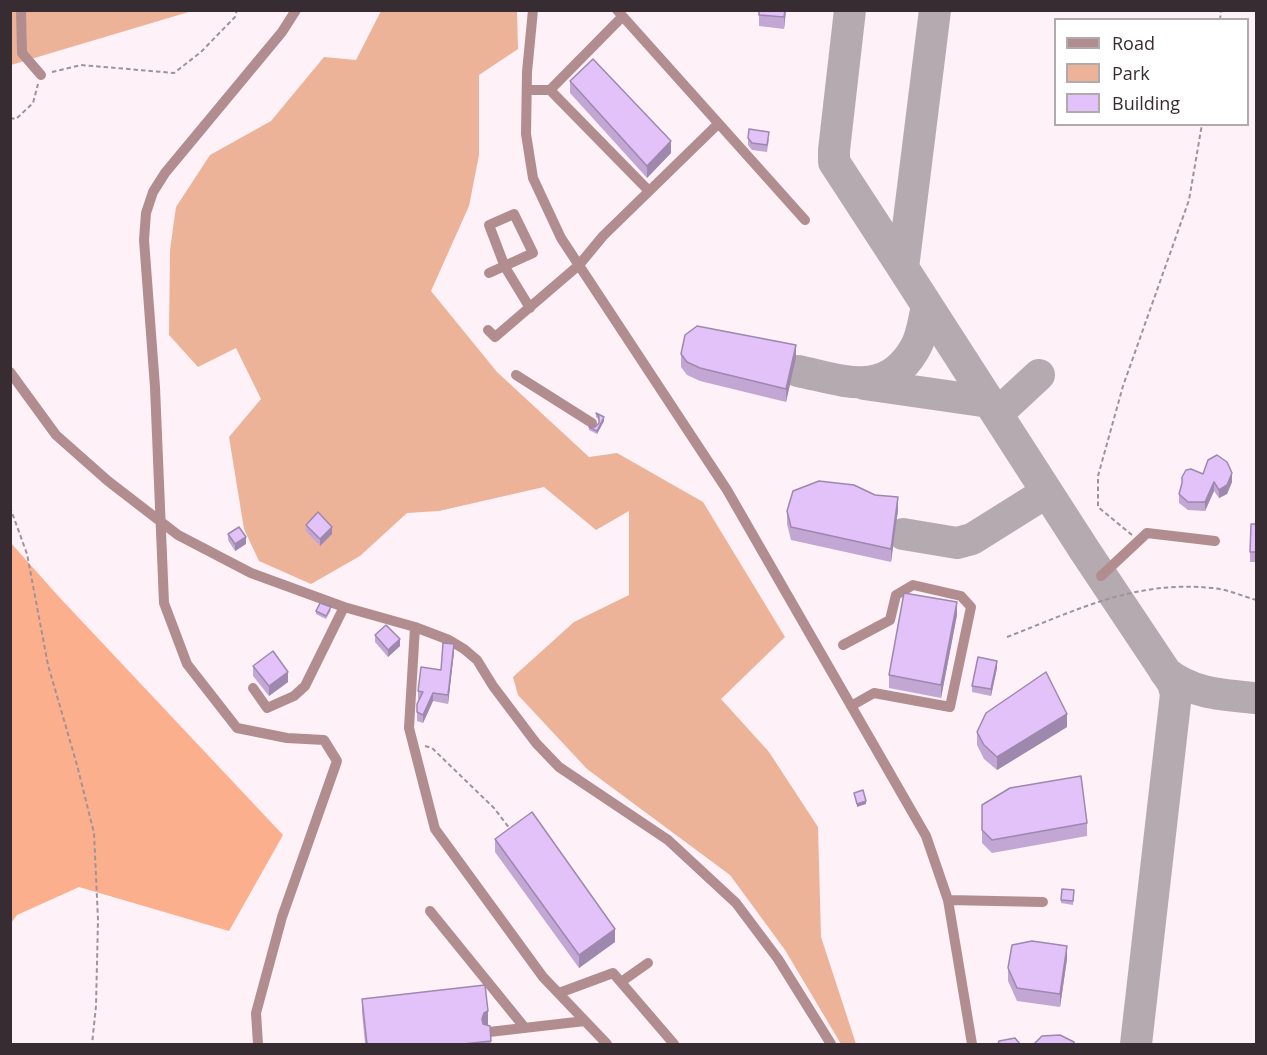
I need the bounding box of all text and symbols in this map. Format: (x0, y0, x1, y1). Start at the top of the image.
legend (1054, 18, 1249, 126)
text: Road (1112, 31, 1155, 55)
text: Park (1112, 61, 1150, 85)
text: Building (1112, 91, 1180, 115)

